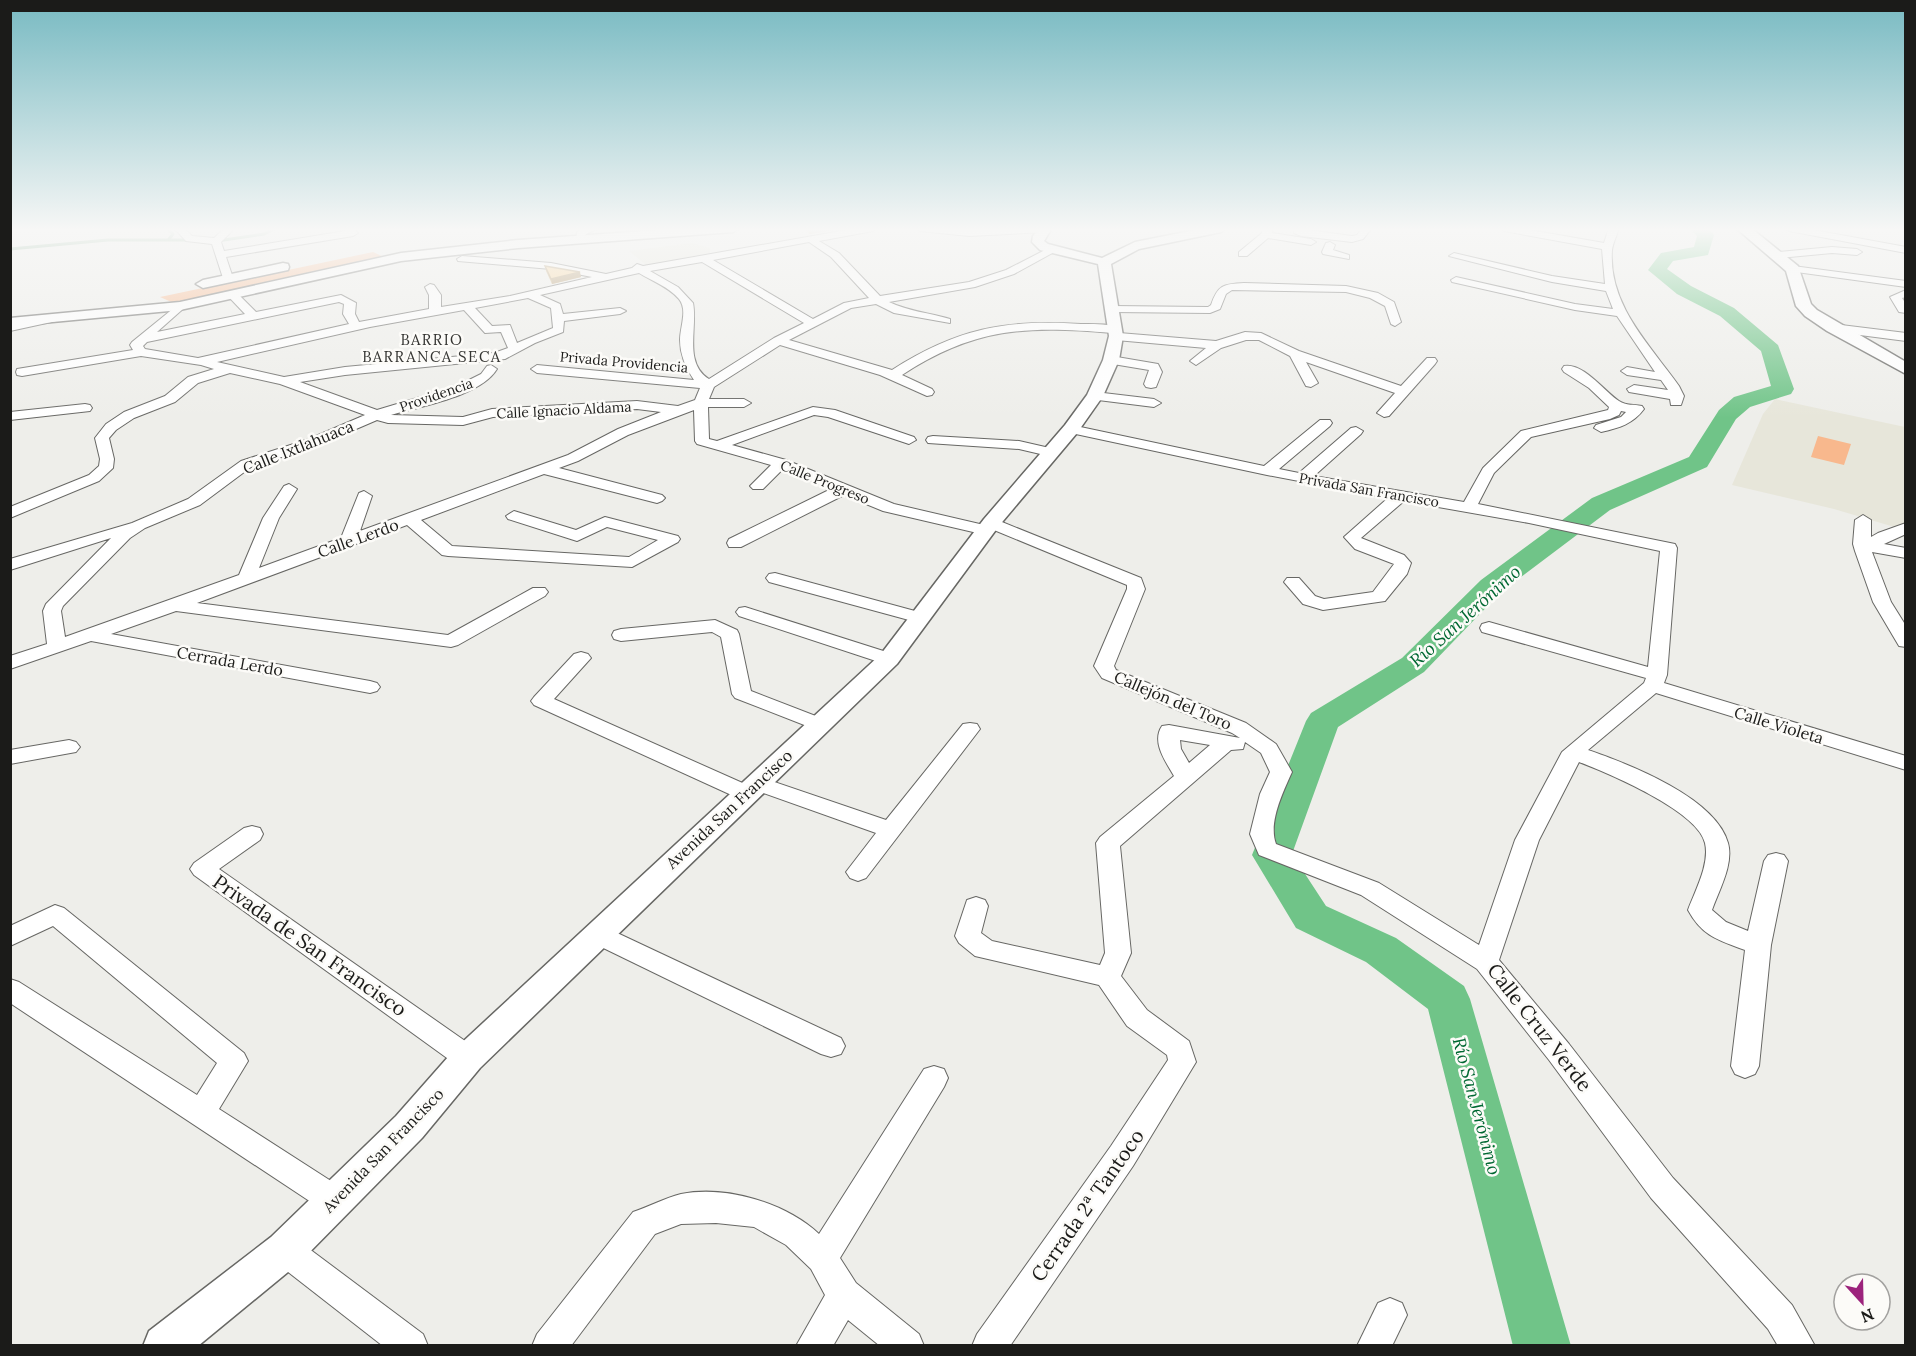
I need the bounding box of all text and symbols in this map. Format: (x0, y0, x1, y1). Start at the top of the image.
district label: BARRIO BARRANCA SECA (362, 330, 502, 366)
street label: Privada Providencia (559, 347, 689, 377)
street label: Providencia (397, 374, 475, 416)
street label: Calle Ignacio Aldama (496, 397, 632, 423)
street label: Calle Ixtlahuaca (240, 416, 356, 478)
street label: Calle Progreso (778, 456, 872, 508)
street label: Privada San Francisco (1298, 469, 1440, 511)
street label: Calle Lerdo (315, 514, 401, 562)
water label: Río San Jerónimo (1405, 560, 1525, 672)
street label: Cerrada Lerdo (175, 642, 285, 680)
street label: Callejón del Toro (1111, 666, 1235, 734)
street label: Calle Violeta (1732, 702, 1826, 748)
street label: Avenida San Francisco (661, 745, 796, 873)
street label: Privada de San Francisco (208, 869, 412, 1021)
street label: Calle Cruz Verde (1482, 958, 1598, 1096)
water label: Río San Jerónimo (1448, 1035, 1506, 1177)
street label: Avenida San Francisco (318, 1084, 448, 1217)
street label: Cerrada 2ª Tantoco (1025, 1124, 1149, 1286)
north arrow (1832, 1272, 1892, 1332)
text: N (1858, 1304, 1877, 1327)

